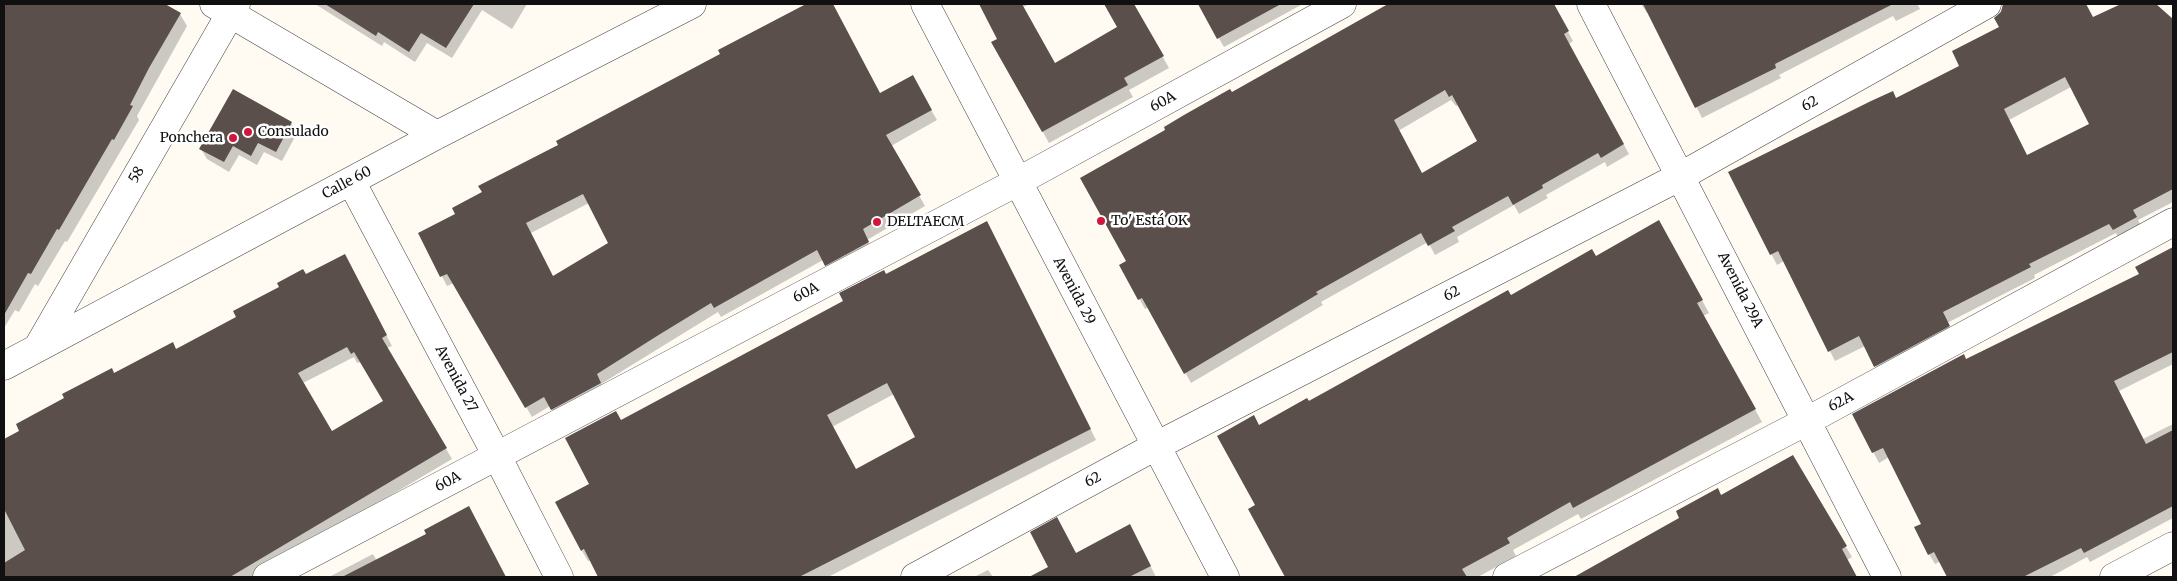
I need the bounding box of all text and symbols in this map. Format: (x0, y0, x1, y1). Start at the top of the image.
street label: 60A (1147, 88, 1179, 116)
street label: 62 (1799, 93, 1821, 115)
place label: Consulado (258, 124, 329, 140)
marker: Consulado (242, 126, 254, 138)
place label: Ponchera (160, 130, 223, 146)
marker: Ponchera (227, 132, 239, 144)
street label: Calle 60 (319, 163, 375, 203)
street label: 58 (126, 164, 148, 186)
place label: To' Está OK (1111, 213, 1188, 229)
place label: DELTAECM (887, 214, 964, 230)
marker: To' Está OK (1095, 215, 1107, 227)
marker: DELTAECM (871, 216, 883, 228)
street label: Avenida 29A (1714, 249, 1766, 331)
street label: Avenida 29 (1049, 255, 1099, 327)
street label: 60A (790, 279, 822, 307)
street label: 62 (1441, 283, 1463, 305)
street label: Avenida 27 (431, 343, 481, 415)
street label: 62A (1825, 388, 1857, 416)
street label: 60A (432, 468, 464, 496)
street label: 62 (1082, 469, 1104, 491)

